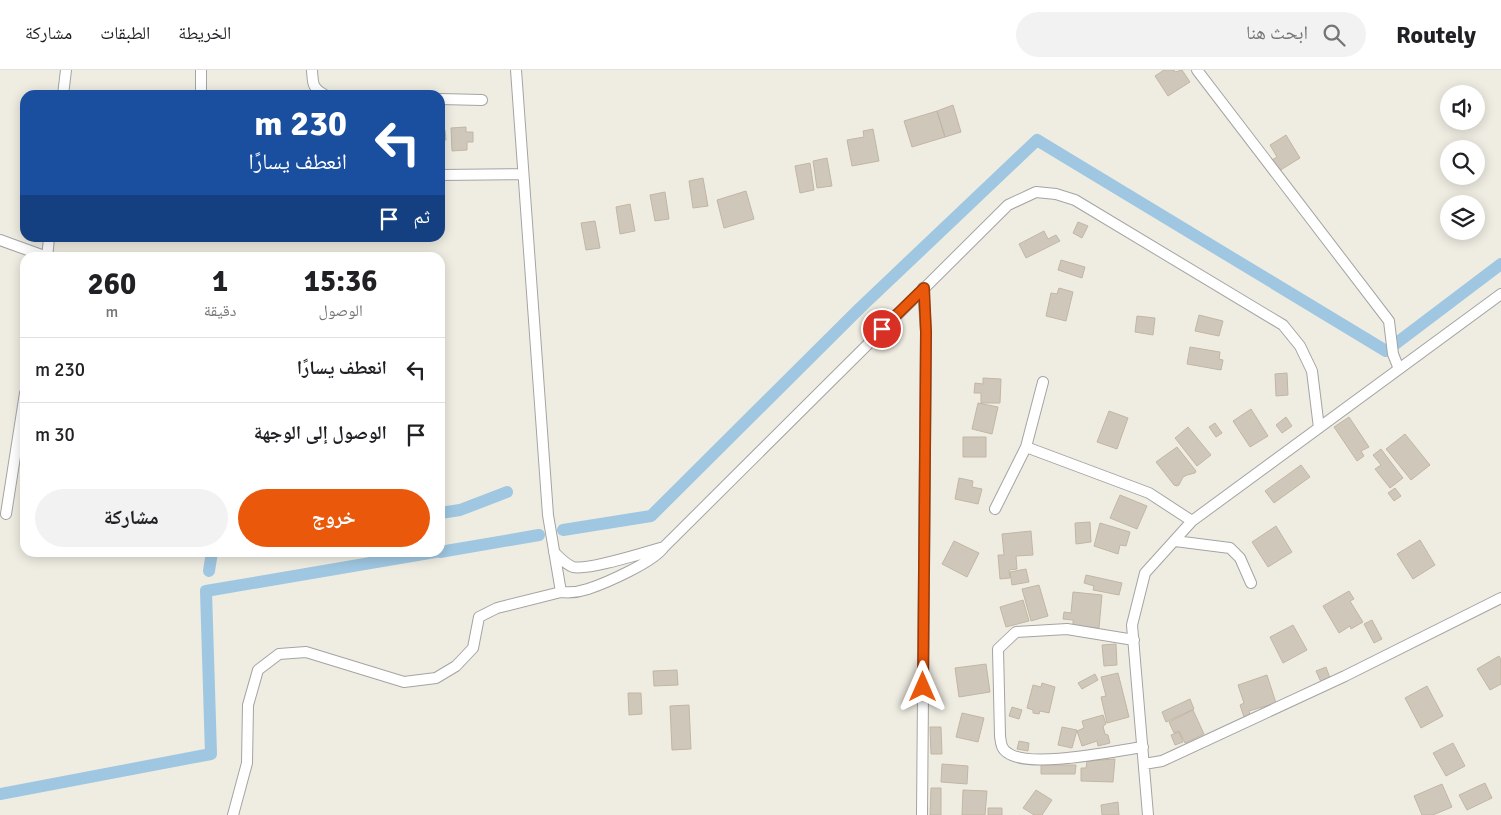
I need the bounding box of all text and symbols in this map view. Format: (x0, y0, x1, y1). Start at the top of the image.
search box (1016, 12, 1366, 57)
text: Routely (1396, 20, 1476, 50)
text: ابحث هنا (1246, 21, 1308, 45)
icon: search (1320, 21, 1348, 49)
text: مشاركة (25, 22, 72, 44)
text: الطبقات (100, 22, 150, 44)
text: الخريطة (178, 22, 231, 44)
map controls (1440, 85, 1485, 240)
button: sound (1440, 85, 1485, 130)
text: 230 m (254, 102, 347, 145)
icon: left (365, 110, 430, 175)
button: search (1440, 140, 1485, 185)
text: انعطف يسارًا (249, 148, 347, 175)
button: layers (1440, 195, 1485, 240)
icon: arrive (375, 205, 403, 233)
text: ثم (413, 205, 430, 229)
text: 1 (212, 263, 228, 300)
text: 15:36 (304, 263, 377, 300)
text: 260 (88, 266, 136, 303)
text: دقيقة (204, 301, 236, 321)
text: الوصول (318, 301, 363, 321)
text: m (106, 302, 118, 322)
pin (861, 308, 903, 350)
icon: arrive (868, 315, 896, 343)
text: انعطف يسارًا (297, 356, 387, 380)
icon: left (402, 356, 430, 384)
text: 230 m (35, 358, 85, 382)
text: الوصول إلى الوجهة (254, 421, 387, 445)
icon: arrive (402, 421, 430, 449)
text: 30 m (35, 423, 75, 447)
button: مشاركة (35, 489, 228, 547)
button: خروج (238, 489, 430, 547)
position arrow (896, 660, 948, 712)

